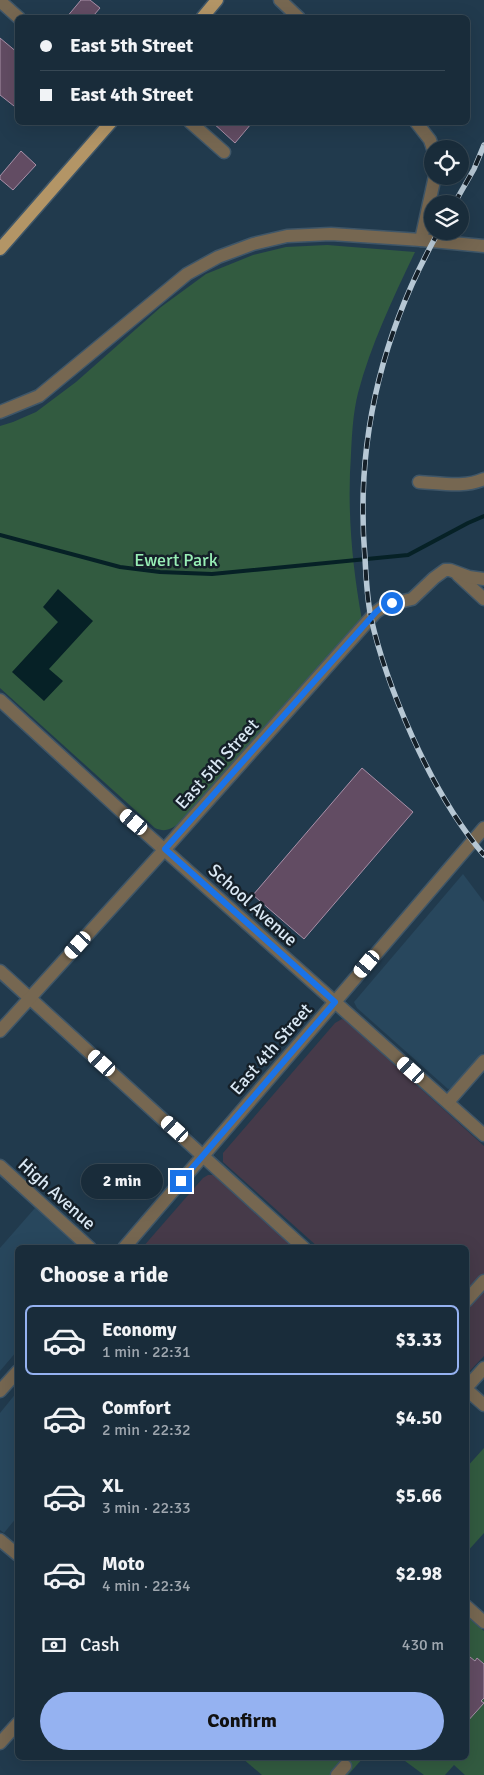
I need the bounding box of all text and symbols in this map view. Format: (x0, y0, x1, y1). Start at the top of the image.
text: East 5th Street (70, 34, 193, 58)
text: East 4th Street (70, 83, 193, 107)
map controls (424, 140, 469, 240)
button: locate (424, 140, 469, 185)
button: layers (424, 195, 469, 240)
park label: Ewert Park (134, 549, 218, 571)
route start (381, 592, 403, 614)
street label: East 5th Street (171, 714, 263, 814)
car (117, 807, 150, 837)
street label: School Avenue (204, 859, 302, 951)
car (62, 929, 93, 961)
car (351, 948, 382, 980)
street label: East 4th Street (225, 999, 317, 1099)
car (85, 1047, 118, 1079)
car (394, 1054, 427, 1086)
car (158, 1113, 191, 1145)
street label: High Avenue (14, 1154, 100, 1234)
callout: 2 min (81, 1164, 164, 1198)
route end (170, 1170, 192, 1192)
text: 2 min (103, 1171, 141, 1191)
text: Choose a ride (40, 1261, 168, 1288)
icon: car (42, 1318, 87, 1363)
text: Economy (102, 1318, 176, 1342)
text: $3.33 (396, 1328, 442, 1352)
text: 1 min · 22:31 (102, 1342, 191, 1362)
icon: car (42, 1396, 87, 1441)
text: Comfort (102, 1396, 171, 1420)
text: $4.50 (396, 1406, 442, 1430)
text: 2 min · 22:32 (102, 1420, 191, 1440)
icon: car (42, 1474, 87, 1519)
text: XL (102, 1474, 124, 1498)
text: $5.66 (396, 1484, 442, 1508)
text: 3 min · 22:33 (102, 1498, 191, 1518)
icon: car (42, 1552, 87, 1597)
text: Moto (102, 1552, 145, 1576)
text: $2.98 (396, 1562, 442, 1586)
text: 4 min · 22:34 (102, 1576, 191, 1596)
icon: cash (40, 1631, 68, 1659)
text: Cash (80, 1633, 120, 1657)
text: 430 m (402, 1635, 444, 1655)
button: Confirm (40, 1692, 444, 1750)

